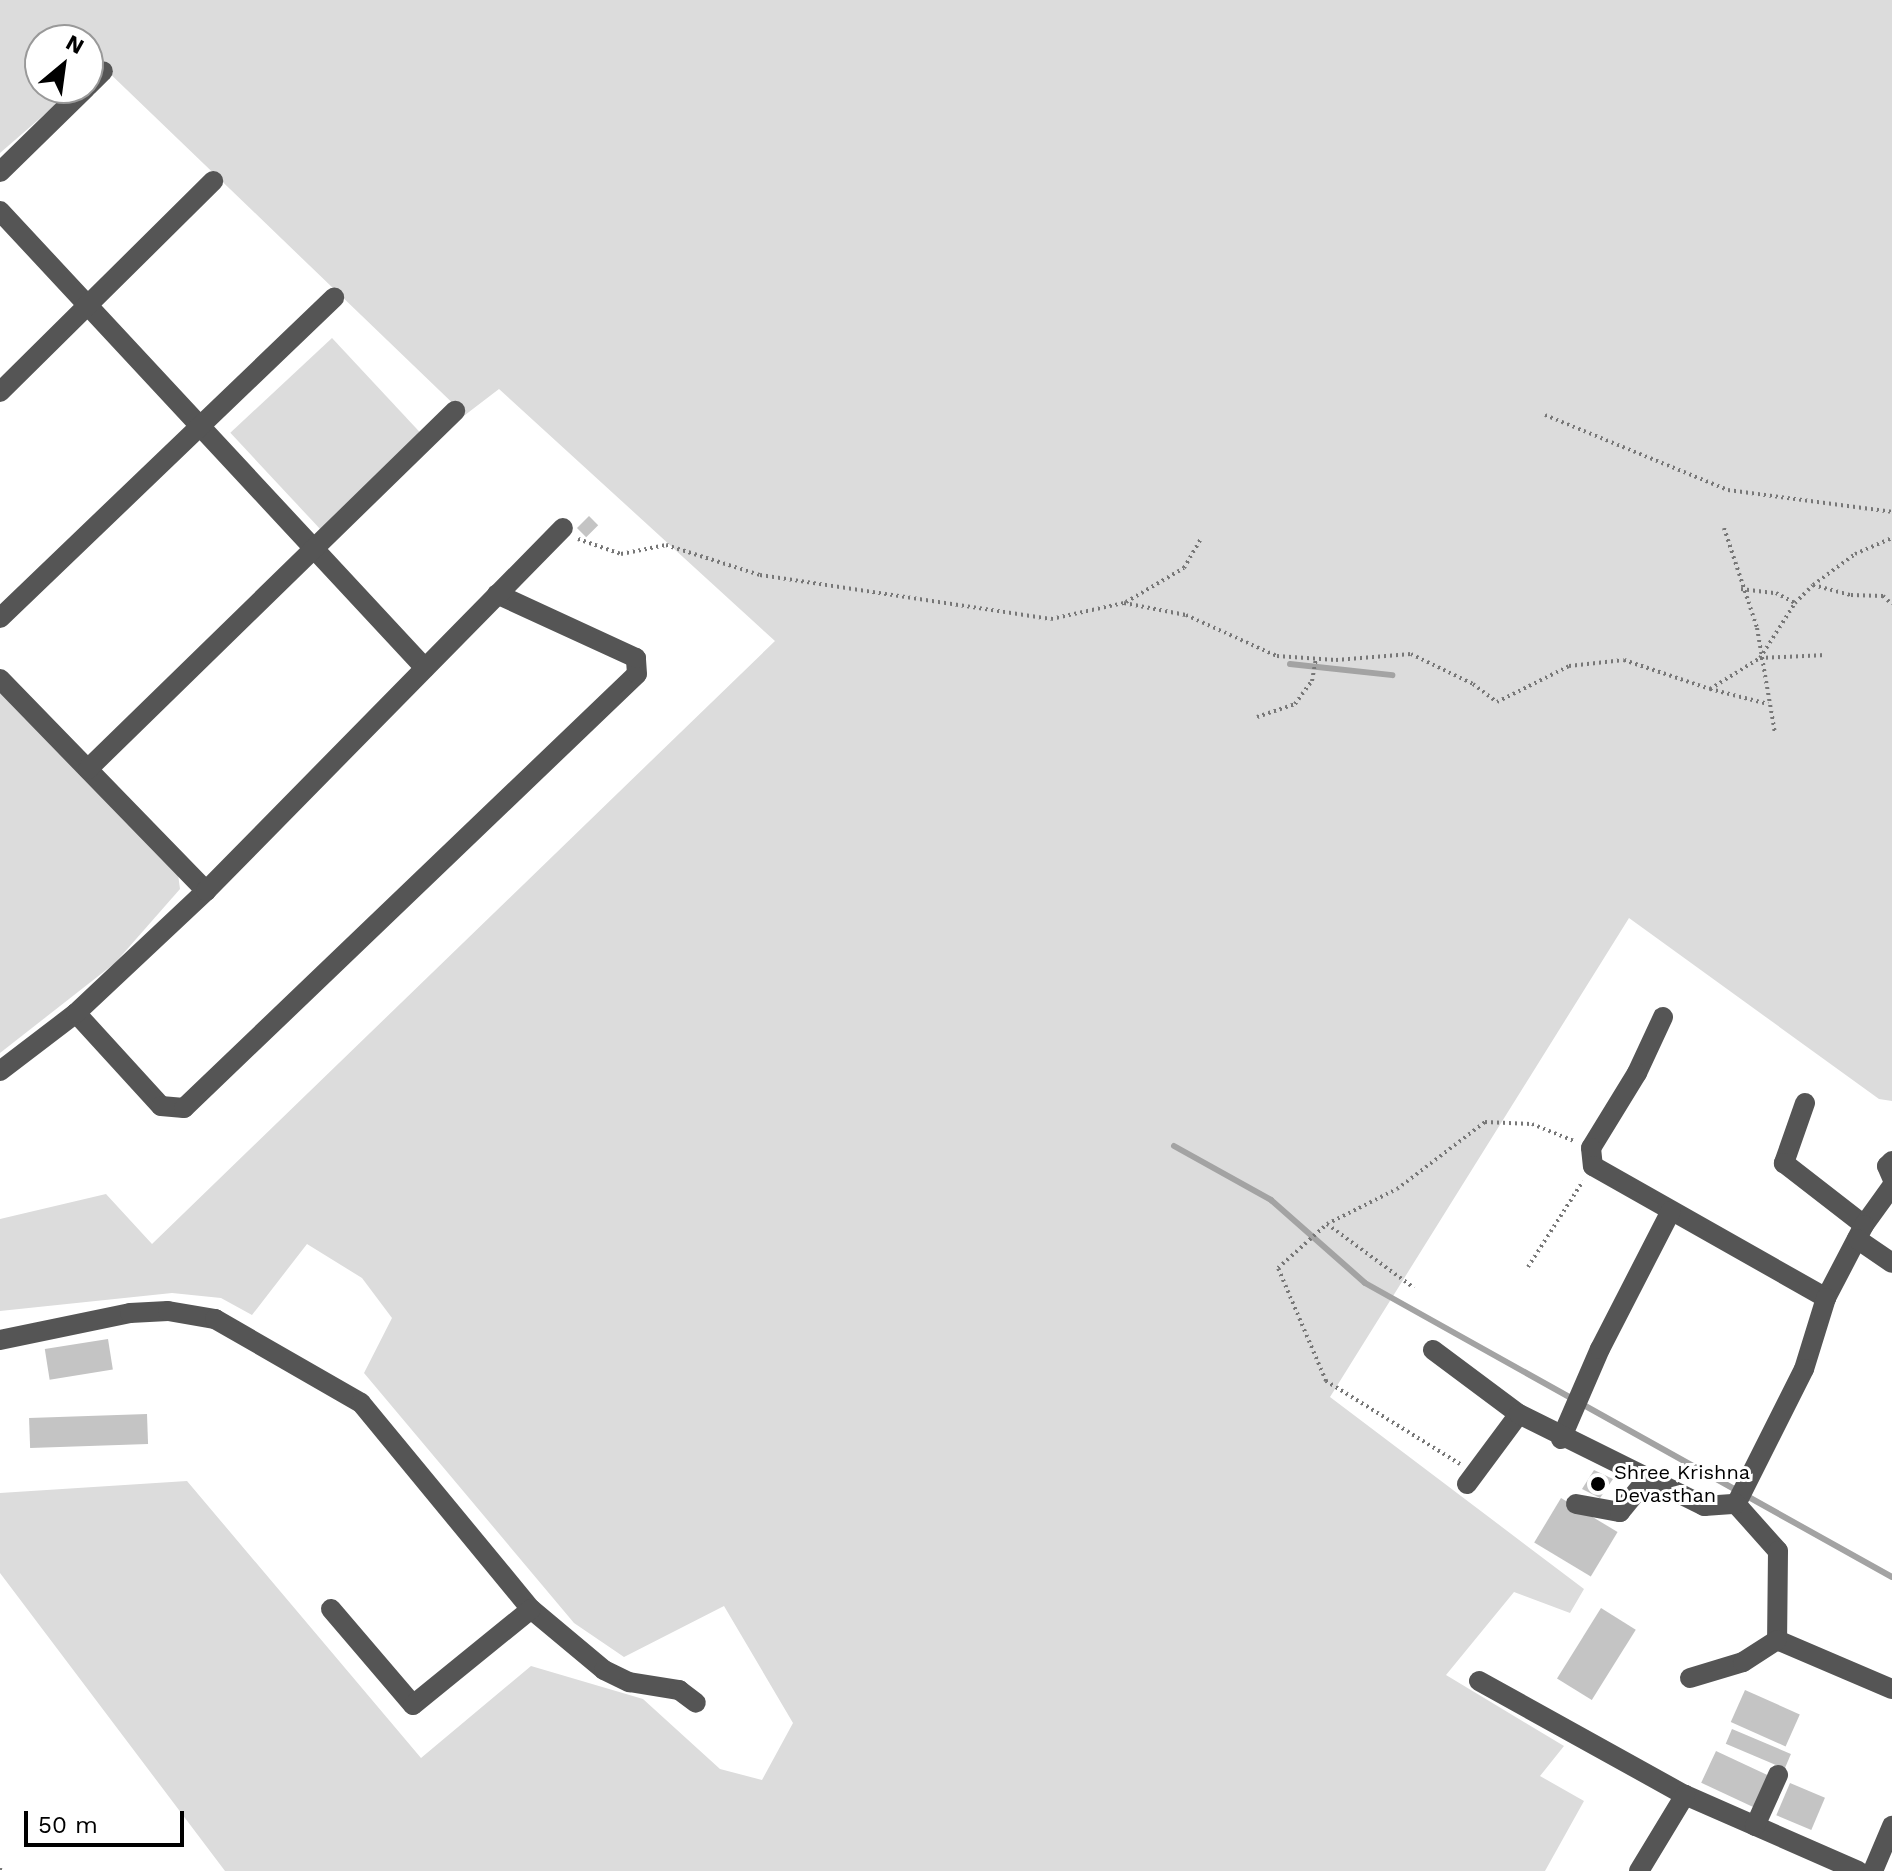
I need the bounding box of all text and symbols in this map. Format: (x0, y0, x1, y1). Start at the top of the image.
north arrow (24, 24, 104, 104)
text: N (62, 29, 88, 59)
place label: Shree Krishna Devasthan (1614, 1460, 1750, 1507)
marker: Shree Krishna Devasthan (1589, 1475, 1607, 1493)
scale bar (28, 1795, 188, 1845)
text: 50 m (38, 1811, 98, 1839)

